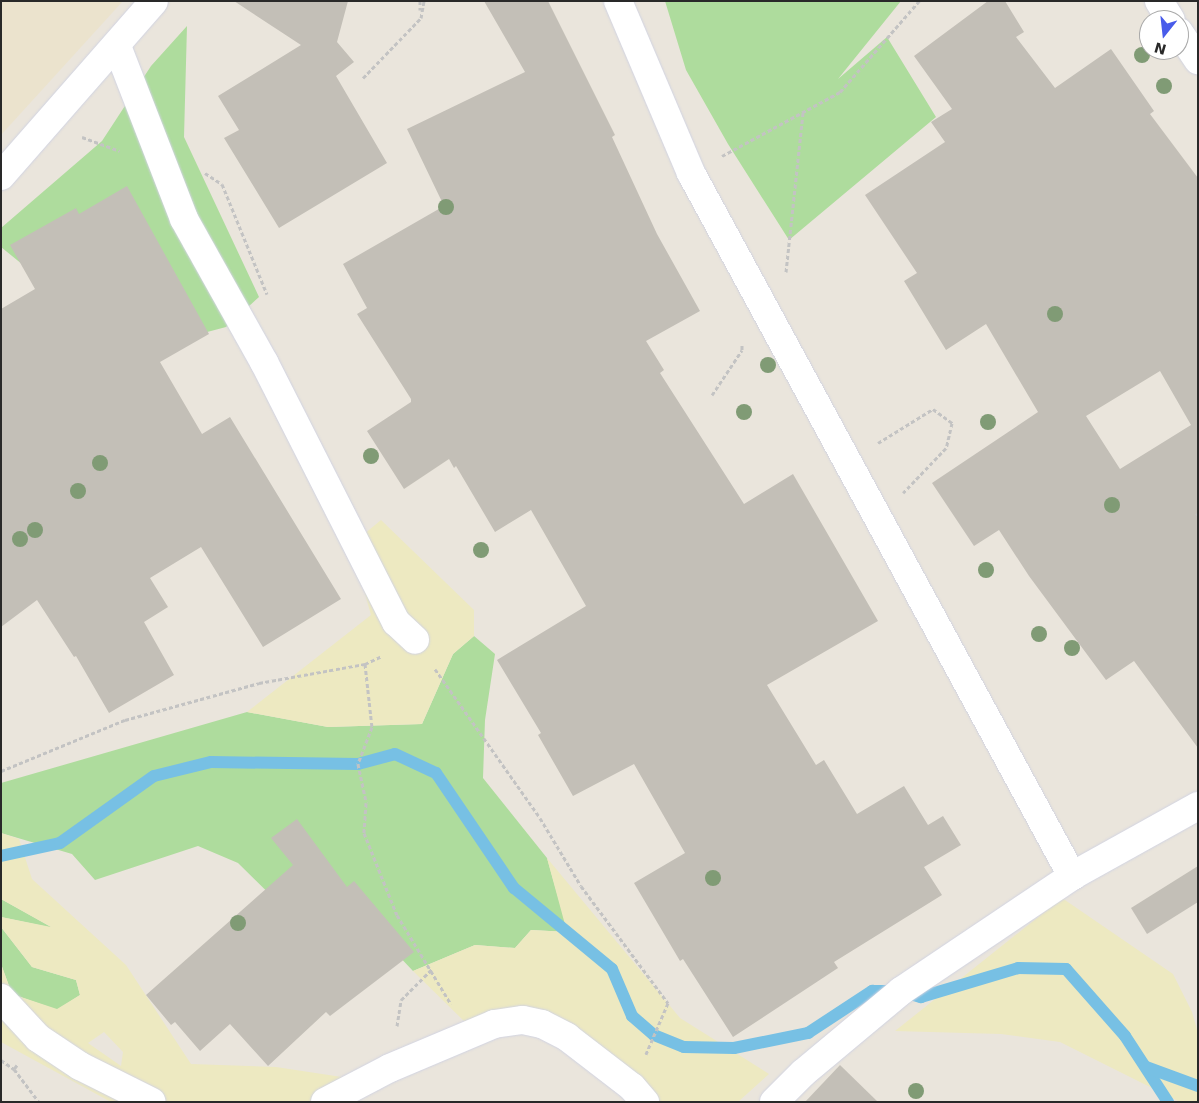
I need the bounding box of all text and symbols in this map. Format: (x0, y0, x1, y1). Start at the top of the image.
north arrow (1139, 10, 1189, 60)
text: N (1152, 39, 1168, 58)

